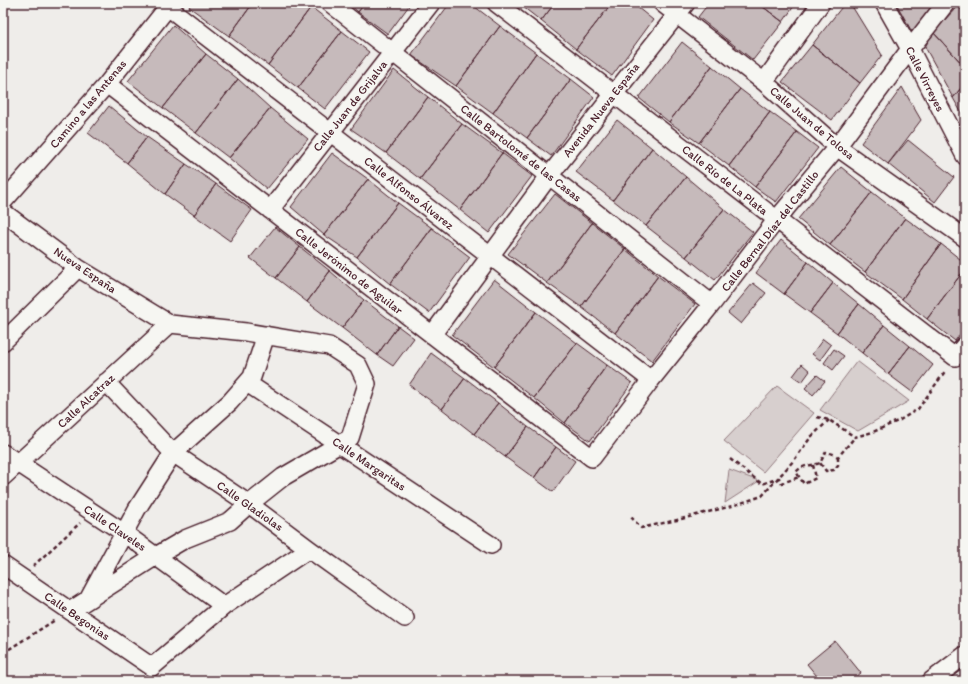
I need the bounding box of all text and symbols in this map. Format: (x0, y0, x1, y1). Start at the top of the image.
street label: Calle Virreyes (903, 44, 947, 114)
street label: Camino a las Antenas (47, 57, 129, 151)
street label: Calle Juan de Grijalva (310, 57, 390, 154)
street label: Avenida Nueva España (560, 60, 642, 160)
street label: Calle Juan de Tolosa (767, 84, 857, 162)
street label: Calle Bartolomé de las Casas (458, 101, 584, 205)
street label: Calle Río de La Plata (679, 142, 771, 218)
street label: Calle Alfonso Álvarez (361, 154, 457, 233)
street label: Calle Bernal Díaz del Castillo (718, 168, 822, 294)
street label: Calle Jerónimo de Aguilar (292, 225, 406, 317)
street label: Nueva España (51, 244, 119, 296)
street label: Calle Alcatraz (54, 371, 118, 431)
street label: Calle Margaritas (329, 434, 409, 494)
street label: Calle Gladiolas (214, 478, 286, 534)
street label: Calle Claveles (81, 502, 149, 554)
street label: Calle Begonias (41, 589, 113, 643)

